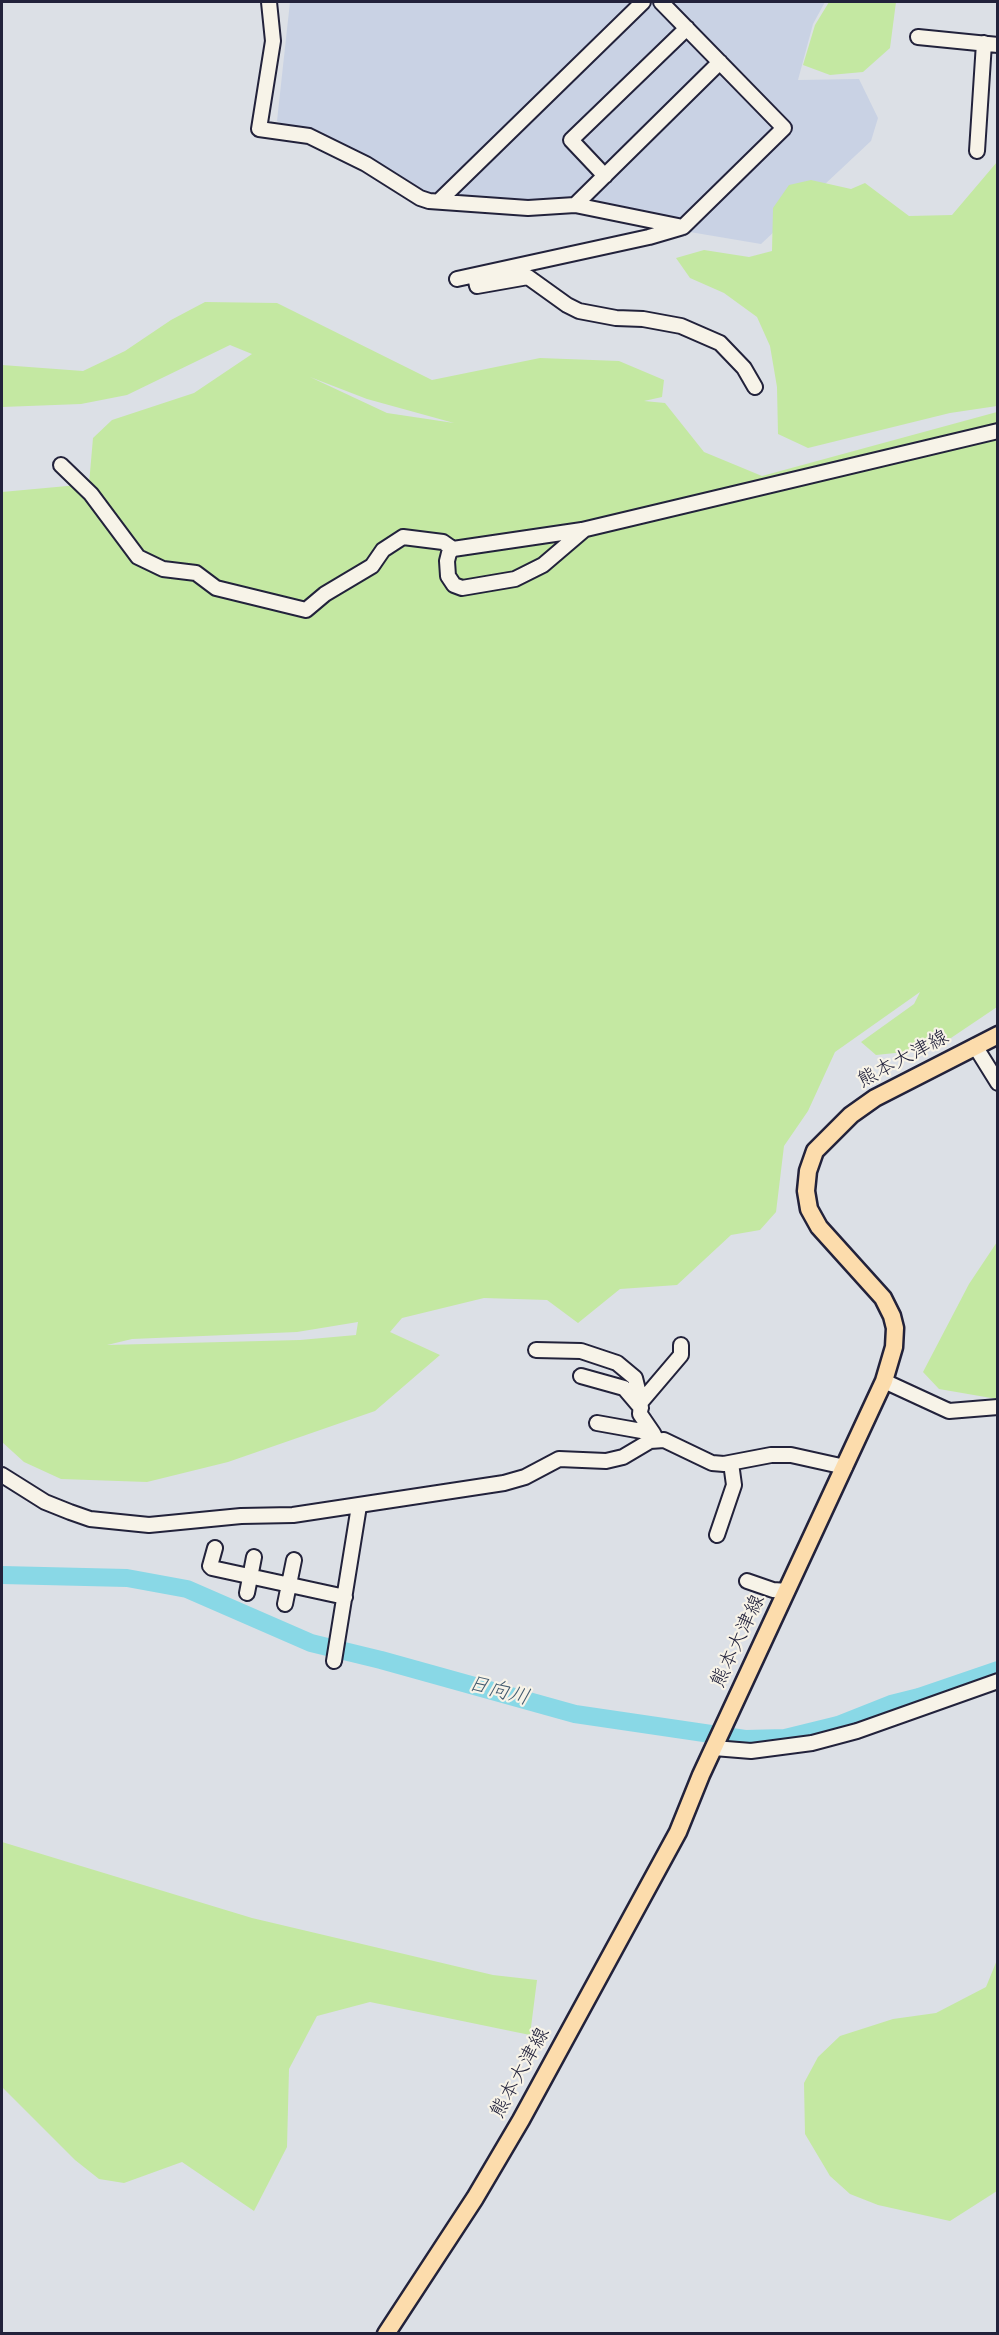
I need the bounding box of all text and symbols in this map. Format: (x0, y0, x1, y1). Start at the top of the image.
street label: 熊本大津線 (854, 1027, 954, 1095)
street label: 熊本大津線 (708, 1592, 772, 1692)
water label: 日向川 (464, 1673, 532, 1713)
street label: 熊本大津線 (487, 2024, 557, 2124)

